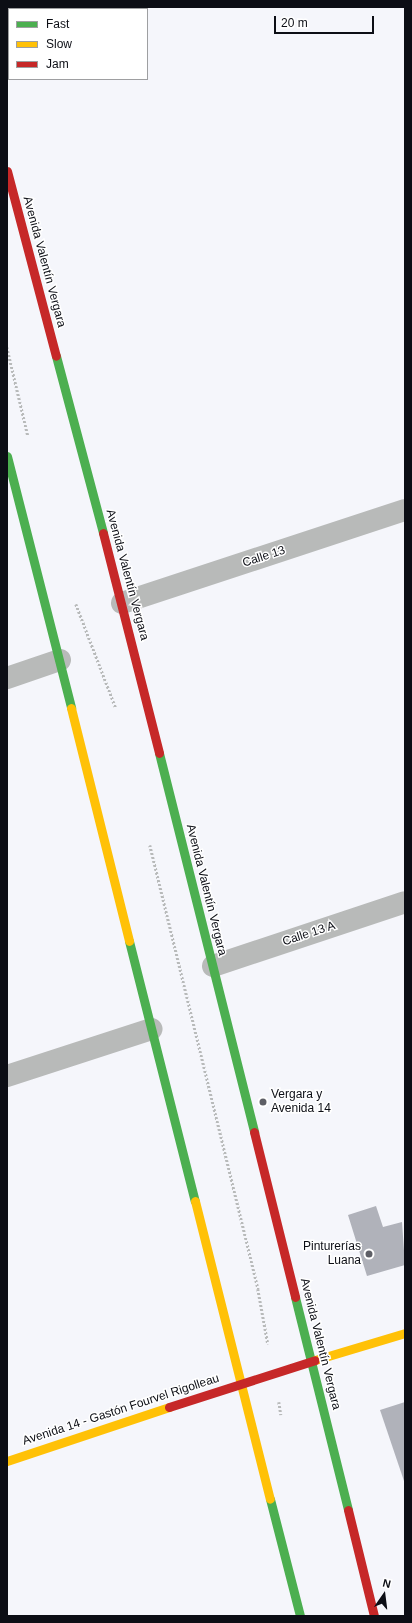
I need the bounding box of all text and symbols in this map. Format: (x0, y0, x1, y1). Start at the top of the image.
legend (8, 8, 148, 80)
scale bar (276, 8, 376, 34)
text: 20 m (281, 16, 308, 30)
text: Fast (46, 17, 69, 31)
text: Slow (46, 37, 72, 51)
text: Jam (46, 57, 69, 71)
street label: Avenida Valentín Vergara (20, 195, 68, 329)
street label: Avenida Valentín Vergara (103, 508, 151, 642)
street label: Calle 13 (241, 543, 287, 571)
street label: Avenida Valentín Vergara (183, 823, 229, 957)
street label: Calle 13 A (280, 919, 338, 949)
place label: Vergara y Avenida 14 (271, 1088, 331, 1116)
marker: Vergara y Avenida 14 (258, 1097, 268, 1107)
place label: Pinturerías Luana (303, 1240, 361, 1268)
marker: Pinturerías Luana (364, 1249, 374, 1259)
street label: Avenida Valentín Vergara (297, 1277, 343, 1411)
street label: Avenida 14 - Gastón Fourvel Rigolleau (21, 1371, 221, 1449)
north arrow (364, 1575, 404, 1615)
text: N (382, 1577, 392, 1590)

